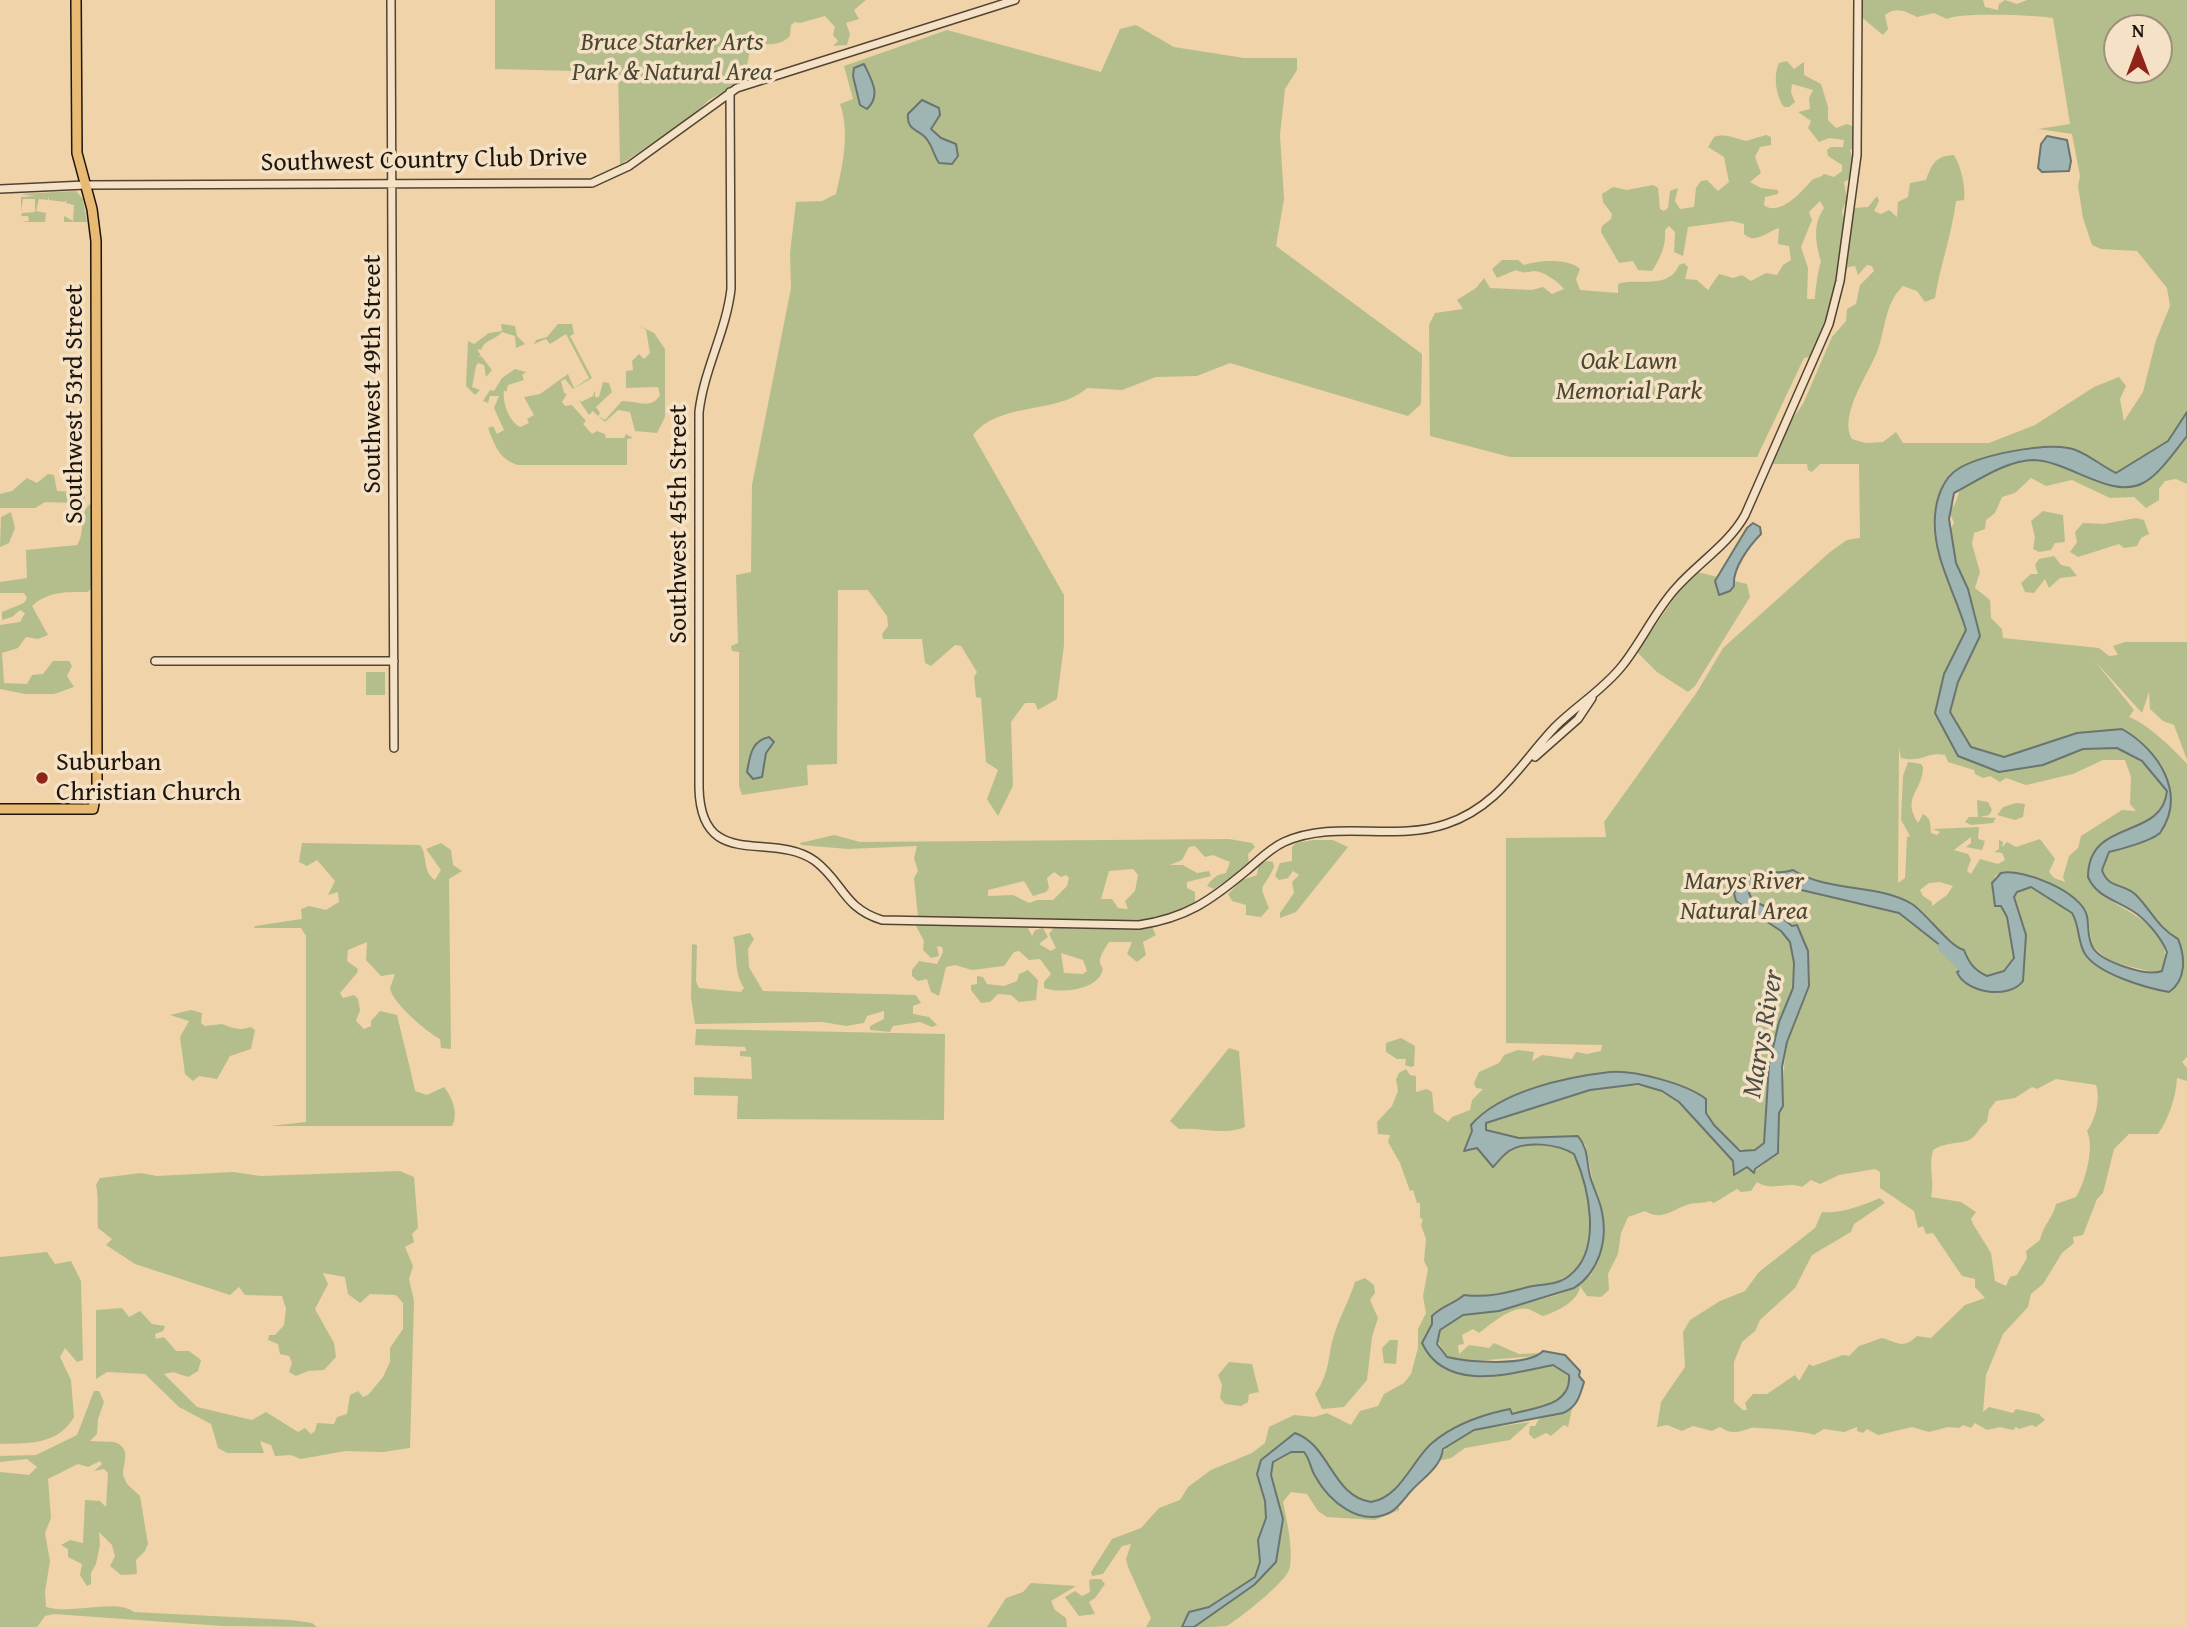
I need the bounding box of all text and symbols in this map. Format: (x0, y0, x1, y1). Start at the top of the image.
north arrow (2103, 14, 2173, 84)
text: N (2132, 16, 2144, 44)
park label: Bruce Starker Arts Park & Natural Area (572, 27, 772, 88)
street label: Southwest Country Club Drive (260, 143, 588, 179)
street label: Southwest 49th Street (357, 254, 389, 494)
street label: Southwest 53rd Street (59, 284, 91, 524)
park label: Oak Lawn Memorial Park (1556, 346, 1702, 408)
street label: Southwest 45th Street (663, 404, 695, 644)
place label: Suburban Christian Church (56, 747, 241, 808)
marker: Suburban Christian Church (34, 770, 50, 786)
park label: Marys River Natural Area (1680, 866, 1808, 928)
water label: Marys River (1736, 967, 1792, 1101)

